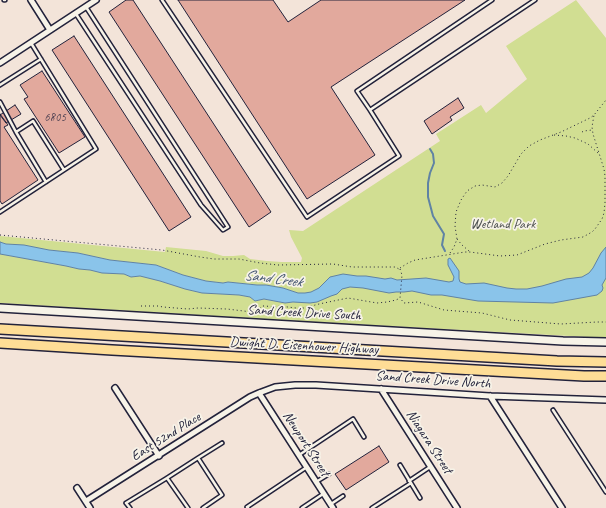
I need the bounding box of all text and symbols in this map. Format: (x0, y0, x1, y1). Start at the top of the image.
house number: 6805 (44, 111, 66, 125)
park label: Wetland Park (471, 216, 535, 232)
water label: Sand Creek (243, 267, 303, 291)
street label: Sand Creek Drive South (247, 302, 361, 324)
street label: Dwight D. Eisenhower Highway (229, 334, 379, 358)
street label: Sand Creek Drive North (375, 368, 491, 392)
street label: Niagara Street (402, 407, 456, 477)
street label: Newport Street (279, 408, 333, 480)
street label: East 52nd Place (128, 409, 204, 465)

